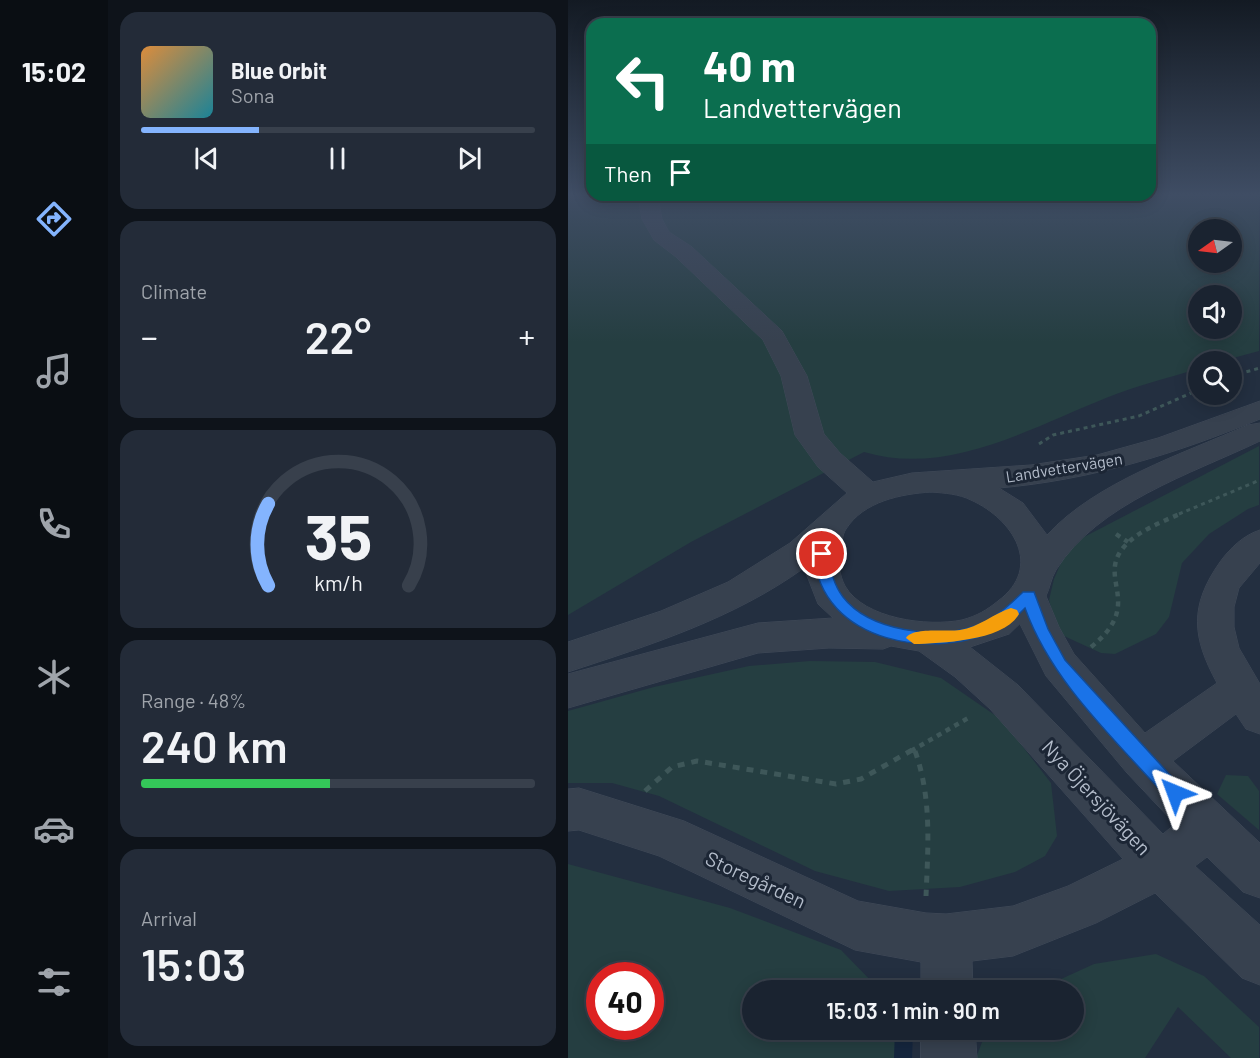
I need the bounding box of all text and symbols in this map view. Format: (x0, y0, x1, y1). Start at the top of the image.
text: 40 m (703, 40, 796, 90)
icon: left (604, 42, 682, 120)
text: 15:02 (22, 55, 86, 87)
text: Blue Orbit (231, 57, 327, 83)
text: Sona (231, 83, 275, 107)
text: Landvettervägen (703, 91, 902, 123)
icon: previous (190, 142, 223, 175)
icon: pause (321, 142, 354, 175)
icon: next (453, 142, 486, 175)
icon: arrive (664, 156, 697, 189)
text: Then (604, 160, 652, 186)
icon: directions (33, 198, 75, 240)
north arrow (1188, 219, 1242, 273)
map controls (1188, 219, 1242, 405)
text: Climate (141, 279, 207, 303)
button: sound (1188, 285, 1242, 339)
text: 22° (305, 309, 371, 363)
text: − (141, 316, 158, 356)
text: + (518, 316, 535, 356)
icon: music (33, 350, 75, 392)
button: search (1188, 351, 1242, 405)
street label: Landvettervägen (1004, 448, 1124, 486)
text: 35 (304, 498, 372, 572)
icon: phone (33, 503, 75, 545)
pin (796, 528, 847, 579)
icon: arrive (805, 537, 838, 570)
text: km/h (314, 570, 362, 595)
icon: climate (33, 656, 75, 698)
text: Range · 48% (141, 688, 246, 712)
text: 240 km (141, 718, 287, 772)
street label: Nya Öjersjövägen (1038, 735, 1156, 859)
position arrow (1143, 761, 1207, 825)
icon: car (33, 808, 75, 850)
street label: Storegården (702, 845, 810, 913)
text: Arrival (141, 906, 197, 930)
text: 15:03 (141, 936, 246, 990)
icon: filters (33, 961, 75, 1003)
speed limit sign: 40 (586, 962, 664, 1040)
text: 15:03 · 1 min · 90 m (826, 997, 1000, 1023)

